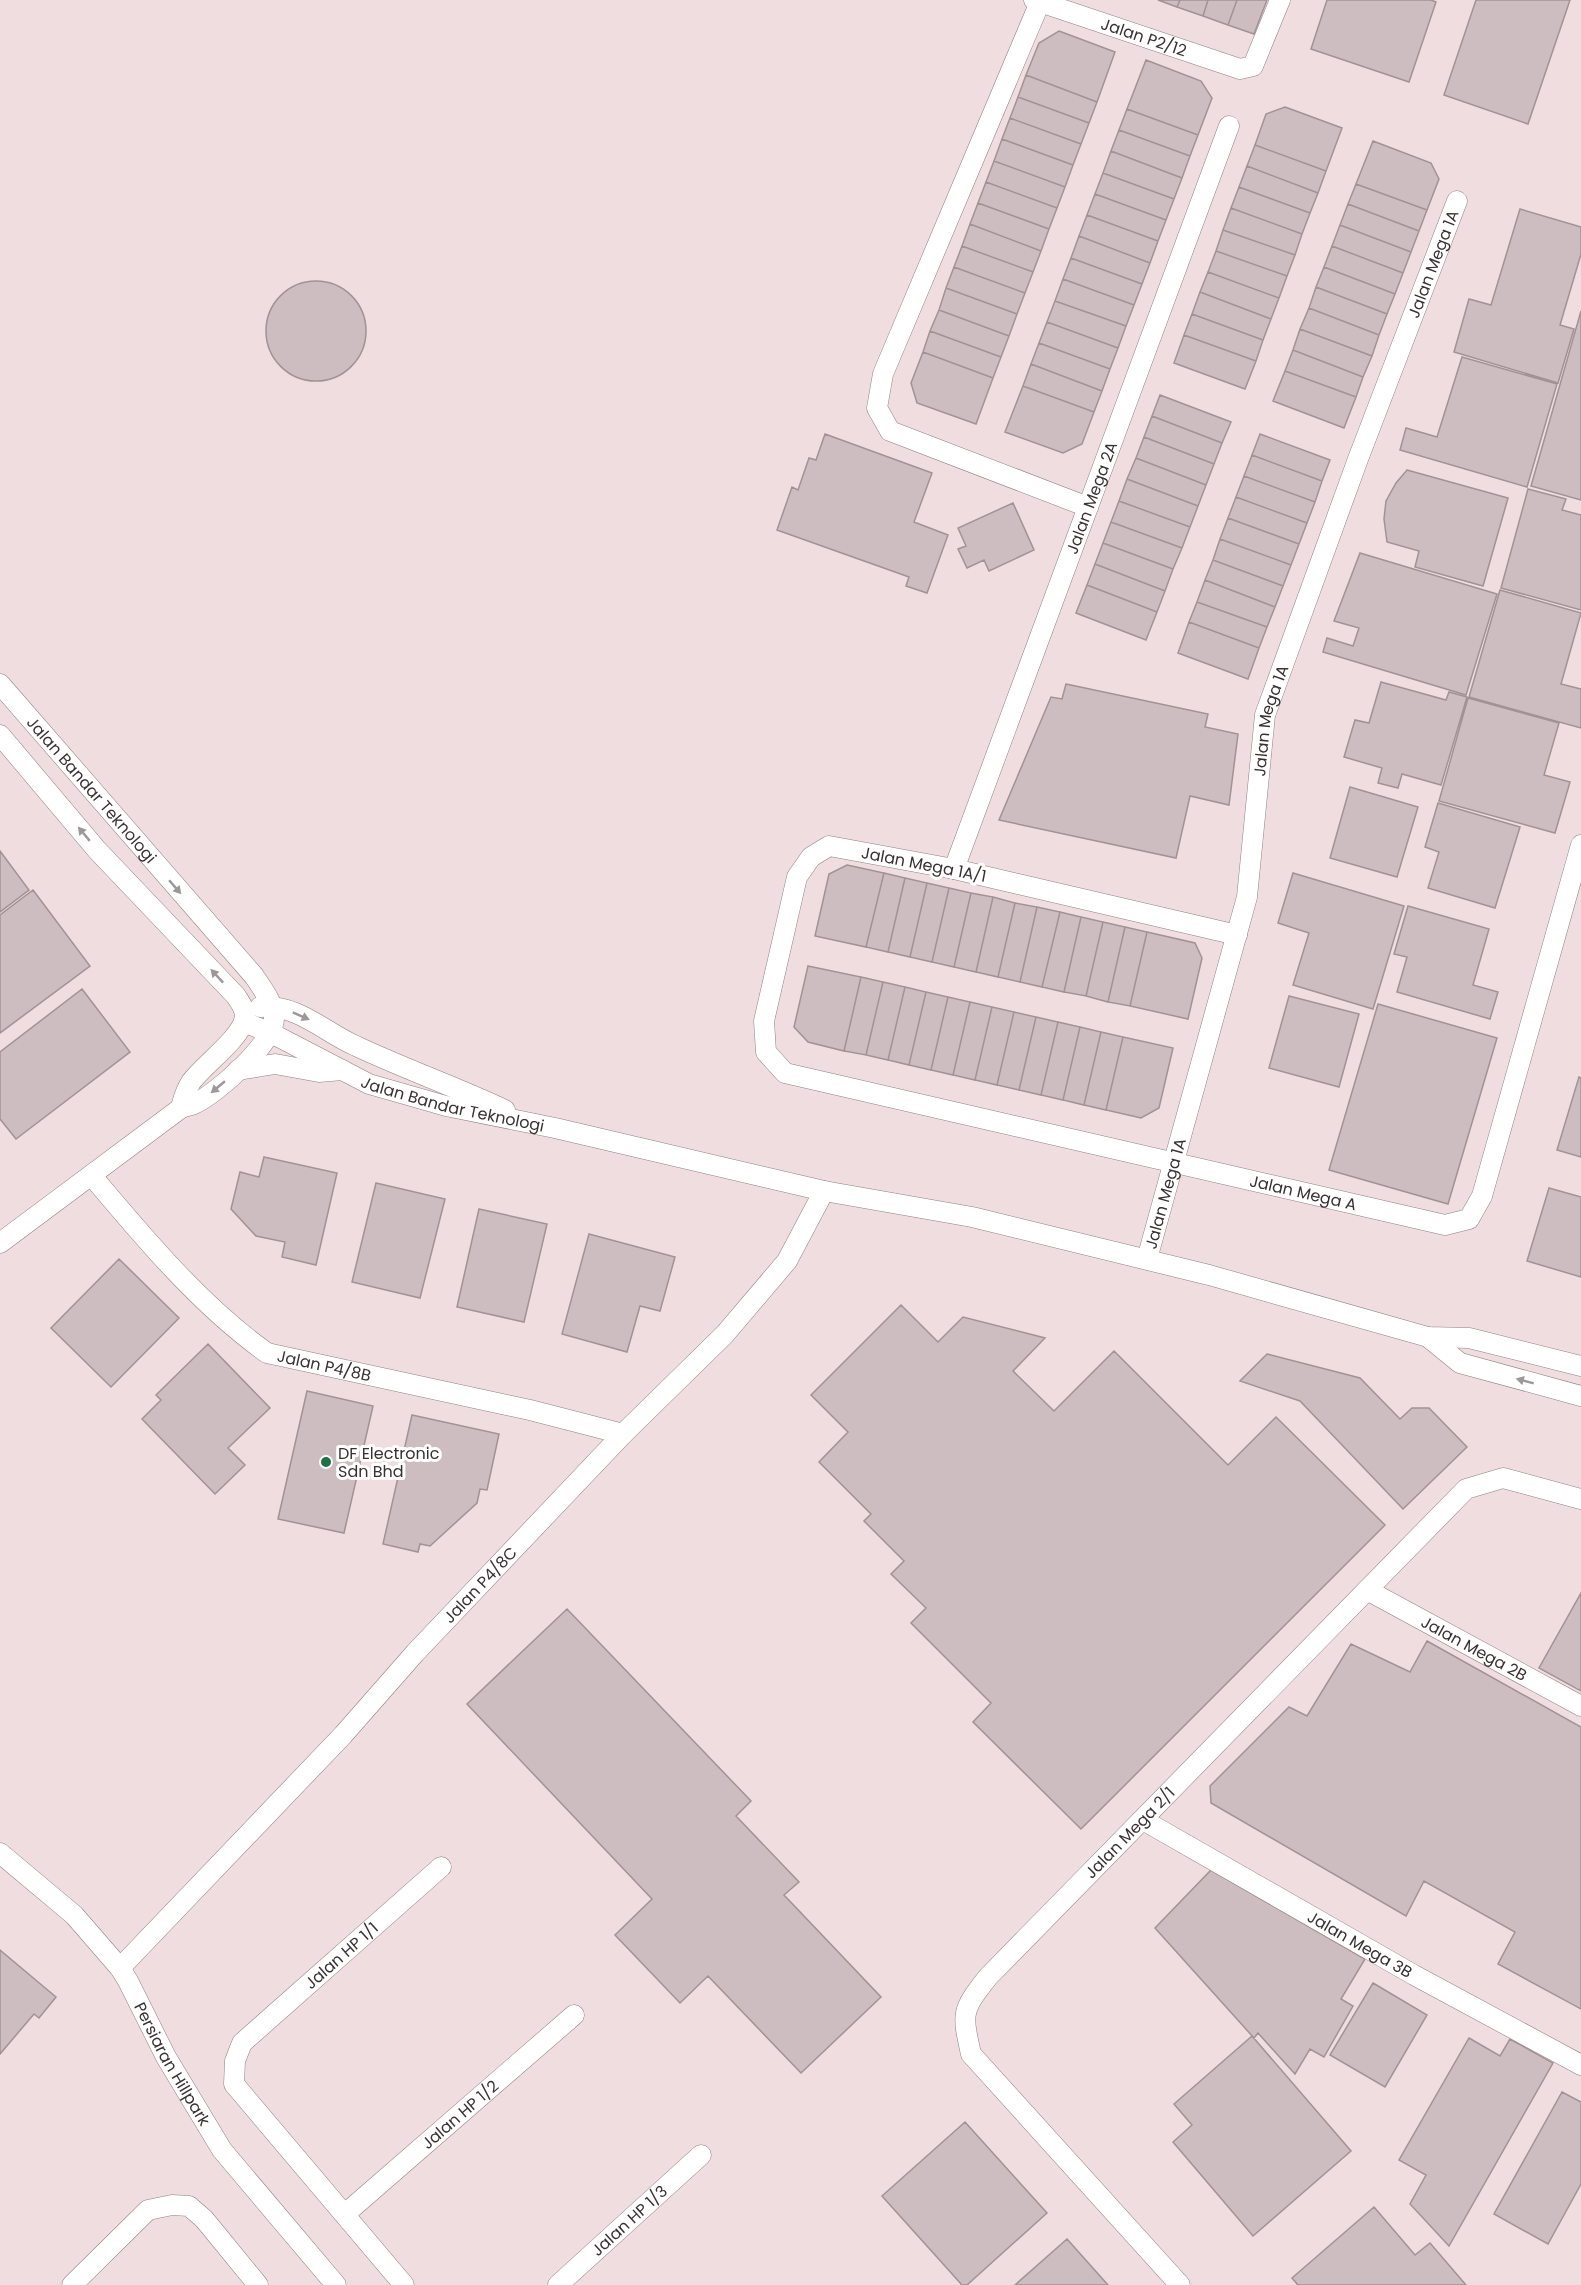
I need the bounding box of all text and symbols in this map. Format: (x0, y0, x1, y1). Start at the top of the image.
street label: Jalan P2/12 (1098, 12, 1190, 62)
street label: Jalan Mega 1A (1402, 206, 1465, 321)
street label: Jalan Mega 2A (1061, 438, 1123, 557)
street label: Jalan Mega 1A (1248, 662, 1294, 777)
street label: Jalan Bandar Teknologi (21, 712, 162, 868)
one-way arrow (78, 827, 91, 842)
street label: Jalan Mega 1A/1 (859, 841, 988, 888)
one-way arrow (169, 879, 182, 895)
one-way arrow (211, 969, 224, 984)
one-way arrow (292, 1011, 309, 1020)
street label: Jalan Bandar Teknologi (357, 1071, 546, 1138)
one-way arrow (210, 1081, 226, 1094)
street label: Jalan Mega 1A (1139, 1135, 1192, 1252)
street label: Jalan Mega A (1247, 1169, 1359, 1216)
street label: Jalan P4/8B (275, 1345, 373, 1387)
one-way arrow (1515, 1376, 1533, 1385)
place label: DF Electronic Sdn Bhd (338, 1442, 440, 1483)
marker: DF Electronic Sdn Bhd (319, 1455, 333, 1469)
street label: Jalan P4/8C (438, 1541, 522, 1628)
street label: Jalan Mega 2B (1417, 1611, 1531, 1687)
street label: Jalan Mega 2/1 (1080, 1782, 1180, 1884)
street label: Jalan Mega 3B (1303, 1905, 1417, 1984)
street label: Jalan HP 1/1 (300, 1917, 383, 1994)
street label: Persiaran Hillpark (128, 1998, 216, 2131)
street label: Jalan HP 1/2 (417, 2075, 504, 2155)
street label: Jalan HP 1/3 (586, 2180, 672, 2261)

